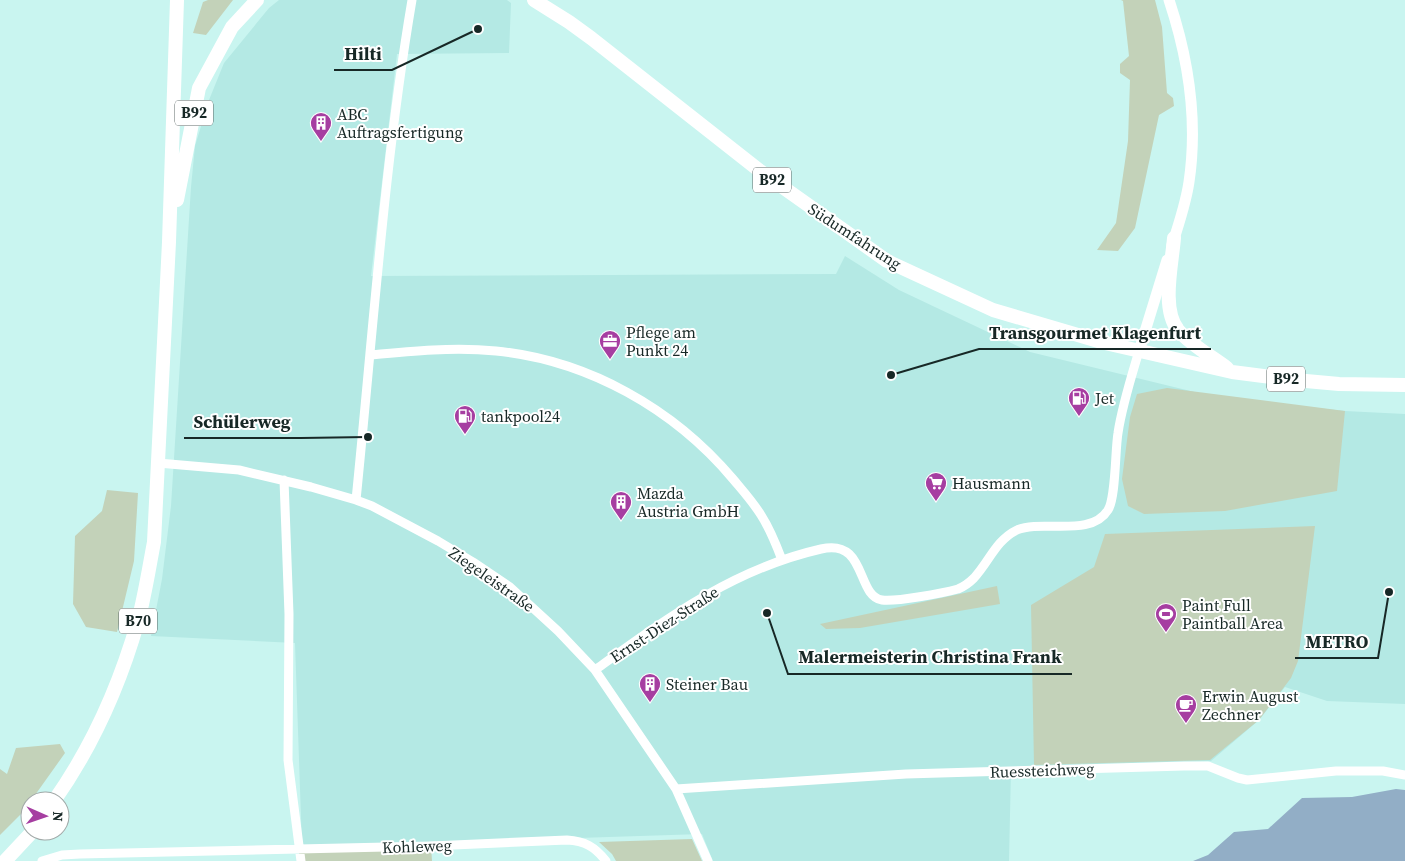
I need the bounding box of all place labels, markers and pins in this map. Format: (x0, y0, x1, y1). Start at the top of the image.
callout: Hilti (334, 37, 392, 70)
place label: ABC Auftragsfertigung (337, 103, 463, 143)
building icon: ABC Auftragsfertigung (309, 111, 333, 142)
callout: Transgourmet Klagenfurt (979, 316, 1211, 349)
place label: Pflege am Punkt 24 (626, 321, 696, 361)
office icon: Pflege am Punkt 24 (598, 329, 622, 360)
fuel station icon: Jet (1067, 386, 1091, 417)
place label: Jet (1094, 387, 1115, 409)
fuel station icon: tankpool24 (453, 404, 477, 435)
callout: Schülerweg (184, 405, 301, 438)
place label: tankpool24 (481, 405, 560, 427)
supermarket icon: Hausmann (924, 471, 948, 502)
place label: Hausmann (952, 472, 1031, 494)
place label: Mazda Austria GmbH (637, 482, 739, 522)
building icon: Mazda Austria GmbH (609, 490, 633, 521)
place label: Paint Full Paintball Area (1182, 594, 1284, 634)
sports icon: Paint Full Paintball Area (1154, 602, 1178, 633)
callout: METRO (1295, 625, 1378, 658)
callout: Malermeisterin Christina Frank (788, 641, 1072, 674)
building icon: Steiner Bau (638, 672, 662, 703)
place label: Steiner Bau (666, 673, 748, 695)
place label: Erwin August Zechner (1202, 685, 1299, 725)
cafe icon: Erwin August Zechner (1174, 693, 1198, 724)

